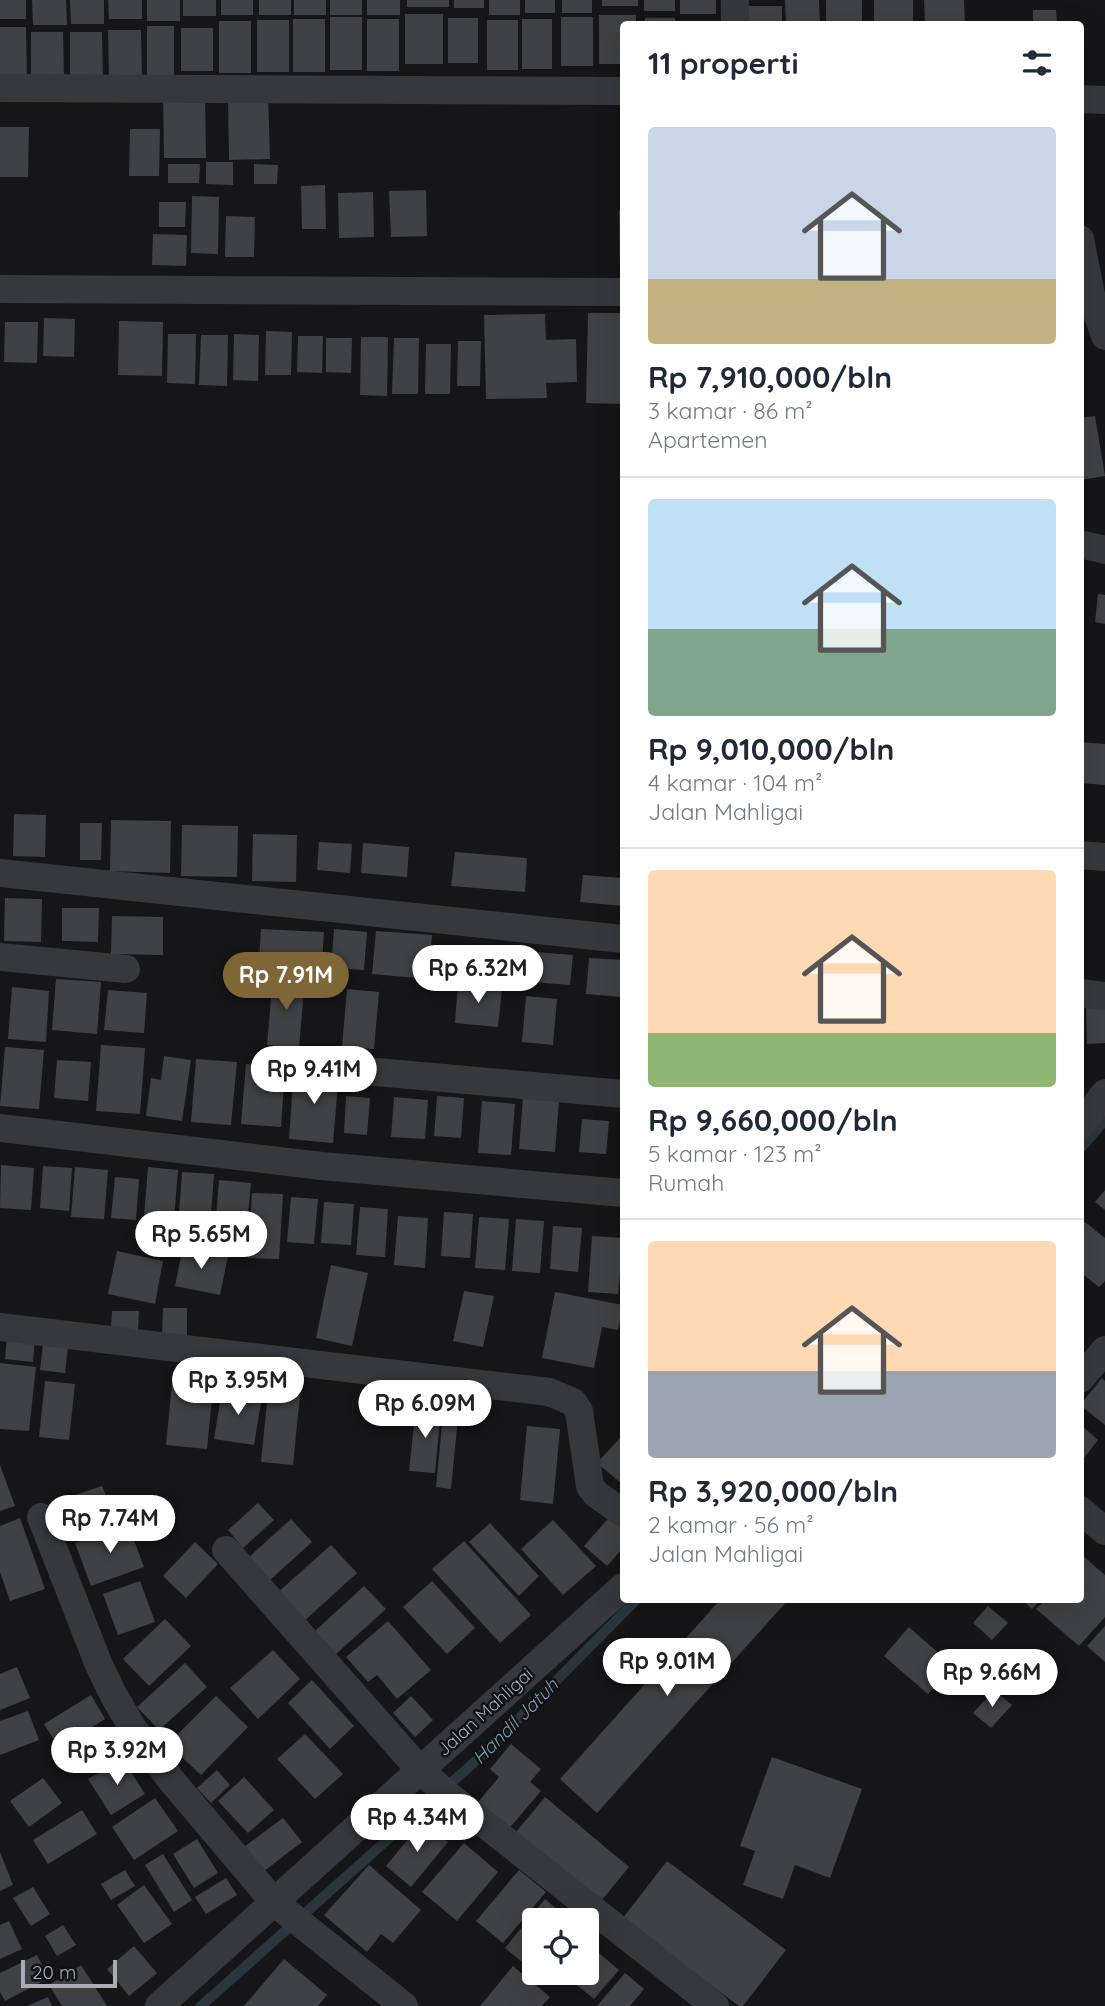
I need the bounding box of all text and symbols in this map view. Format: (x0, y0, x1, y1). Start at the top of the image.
text: 11 properti (648, 44, 799, 82)
icon: filters (1018, 44, 1056, 82)
icon: home (789, 173, 915, 299)
text: Rp 7,910,000/bln (648, 358, 892, 396)
text: 3 kamar · 86 m² (648, 396, 813, 425)
text: Apartemen (648, 425, 768, 454)
icon: home (789, 545, 915, 671)
text: Rp 9,010,000/bln (648, 730, 894, 768)
text: 4 kamar · 104 m² (648, 768, 822, 797)
text: Jalan Mahligai (648, 797, 803, 826)
icon: home (789, 916, 915, 1042)
pin: Rp 6.32M (406, 946, 550, 1005)
pin: Rp 7.91M (214, 953, 358, 1012)
text: Rp 6.32M (428, 953, 528, 982)
text: Rp 7.91M (239, 960, 333, 989)
pin: Rp 9.41M (242, 1046, 386, 1106)
text: Rp 9.41M (267, 1054, 361, 1083)
text: Rp 9,660,000/bln (648, 1101, 898, 1139)
text: 5 kamar · 123 m² (648, 1139, 822, 1168)
text: Rumah (648, 1168, 724, 1197)
pin: Rp 5.65M (129, 1212, 273, 1271)
text: Rp 5.65M (151, 1219, 251, 1248)
icon: home (789, 1287, 915, 1413)
pin: Rp 3.95M (166, 1358, 310, 1417)
text: Rp 3.95M (188, 1365, 288, 1394)
pin: Rp 6.09M (353, 1380, 497, 1440)
text: Rp 6.09M (374, 1388, 476, 1417)
text: Rp 3,920,000/bln (648, 1472, 898, 1510)
pin: Rp 7.74M (38, 1496, 182, 1555)
text: Rp 7.74M (61, 1503, 159, 1532)
text: 2 kamar · 56 m² (648, 1510, 813, 1539)
text: Jalan Mahligai (648, 1539, 803, 1568)
pin: Rp 9.01M (595, 1638, 739, 1698)
text: Rp 9.01M (619, 1646, 715, 1675)
pin: Rp 9.66M (920, 1650, 1064, 1709)
text: Rp 9.66M (943, 1657, 1041, 1686)
street label: Jalan Mahligai (432, 1662, 538, 1761)
water label: Handil Jatuh (467, 1672, 564, 1769)
pin: Rp 3.92M (45, 1728, 189, 1787)
text: Rp 3.92M (67, 1735, 167, 1764)
pin: Rp 4.34M (345, 1794, 489, 1854)
text: Rp 4.34M (367, 1802, 467, 1831)
map controls (522, 1908, 599, 1985)
button: locate (522, 1908, 599, 1985)
scale bar (21, 1957, 117, 1989)
text: 20 m (32, 1960, 76, 1984)

